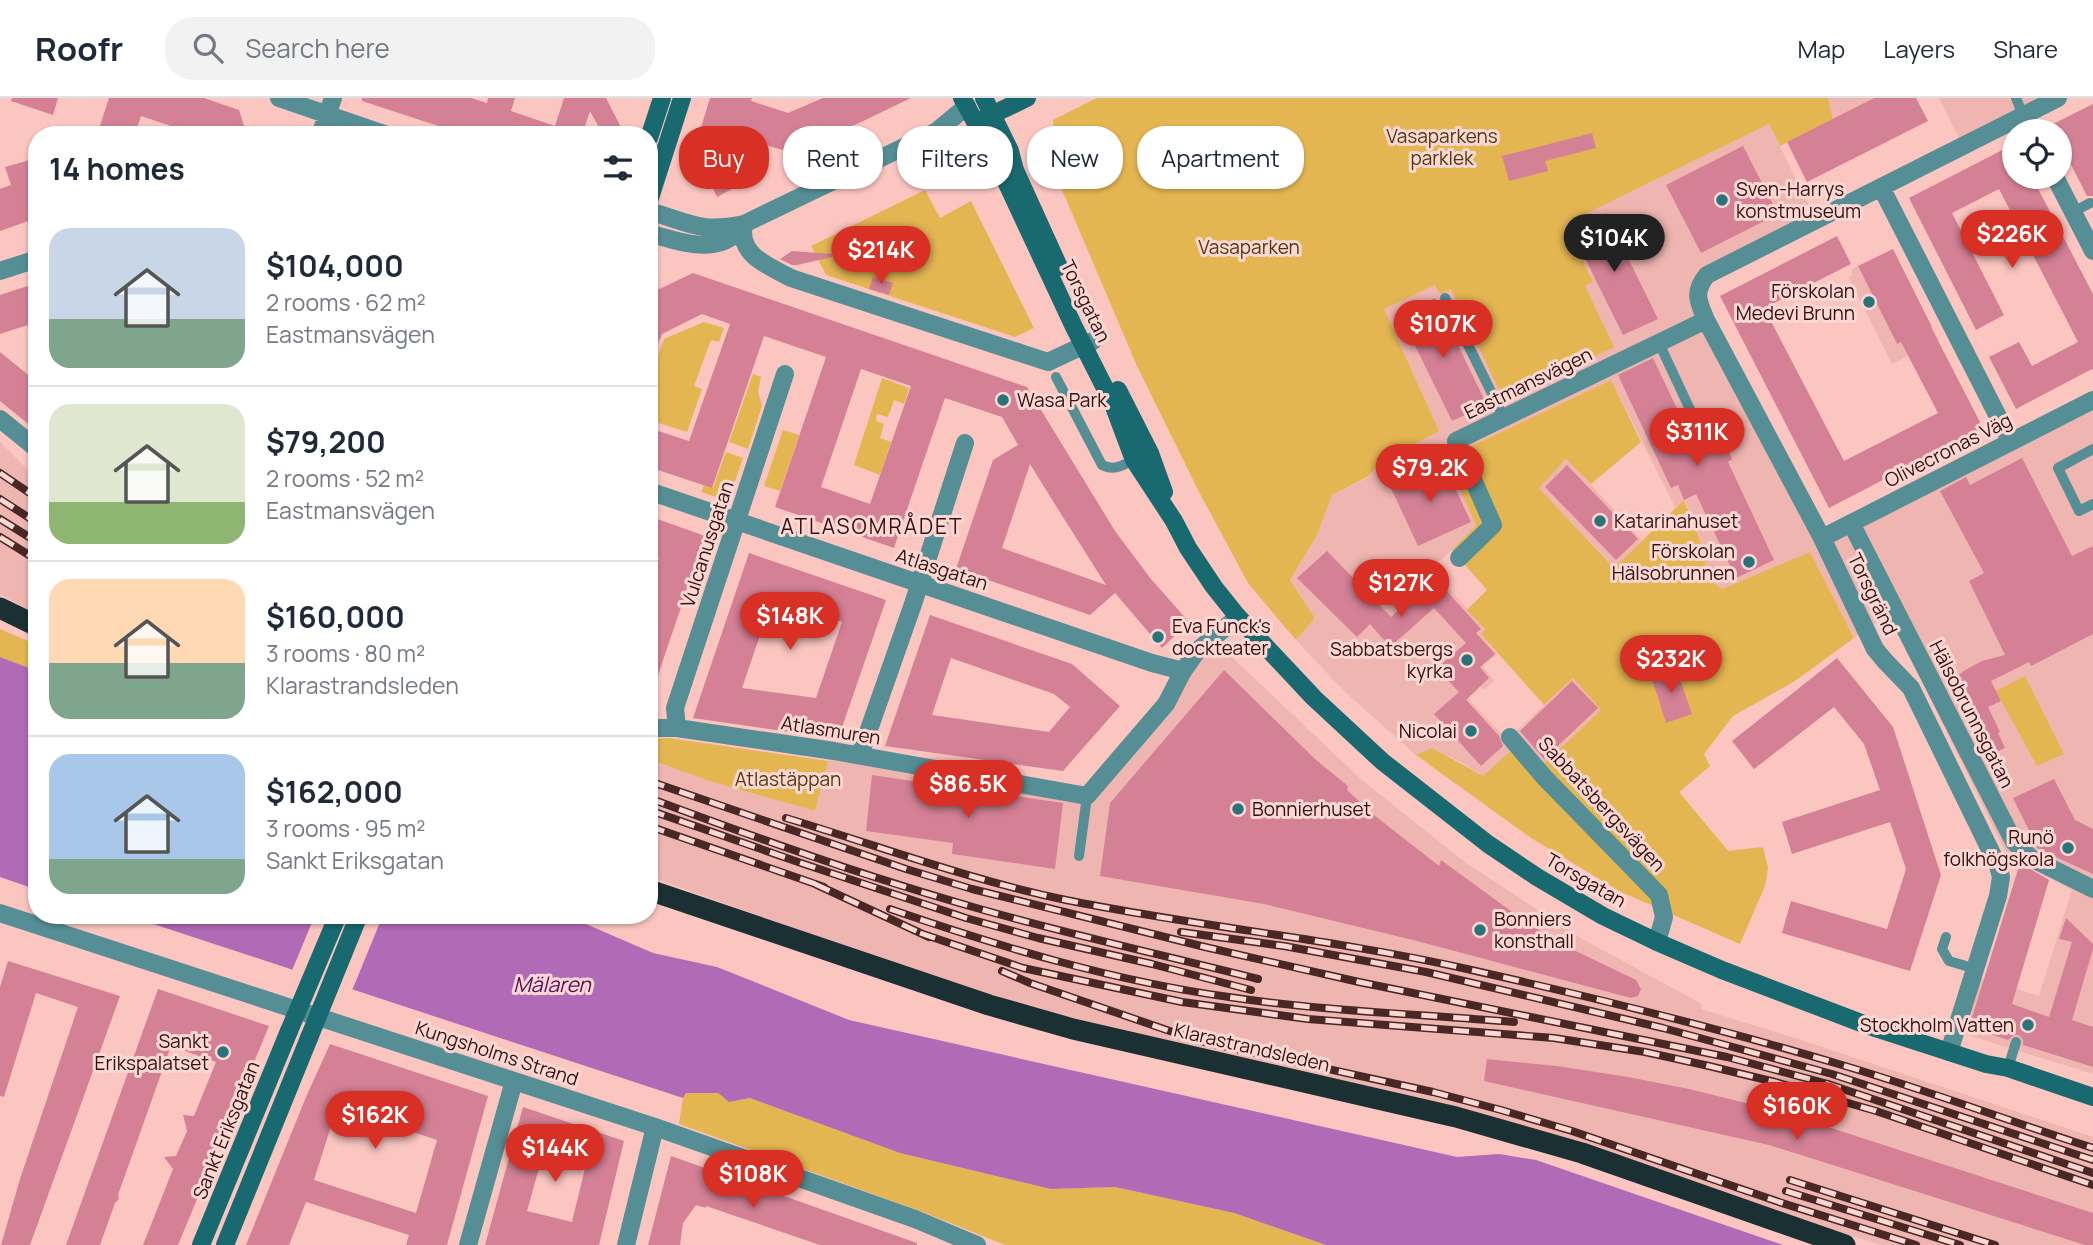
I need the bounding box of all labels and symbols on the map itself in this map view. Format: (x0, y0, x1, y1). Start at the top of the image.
park label: Vasaparkens parklek (1386, 123, 1498, 171)
place label: Sven-Harrys konstmuseum (1736, 176, 1861, 224)
marker: Sven-Harrys konstmuseum (1714, 192, 1730, 208)
pin: $226K (1963, 211, 2061, 270)
pin: $104K (1565, 214, 1663, 274)
pin: $214K (832, 226, 930, 286)
park label: Vasaparken (1198, 234, 1300, 260)
street label: Torsgatan (1055, 255, 1117, 347)
place label: Förskolan Medevi Brunn (1736, 278, 1855, 326)
marker: Förskolan Medevi Brunn (1861, 294, 1877, 310)
pin: $107K (1394, 300, 1492, 360)
street label: Eastmansvägen (1460, 341, 1596, 425)
place label: Wasa Park (1017, 387, 1107, 413)
marker: Wasa Park (995, 392, 1011, 408)
street label: Olivecronas Väg (1880, 407, 2016, 493)
pin: $311K (1648, 408, 1746, 468)
pin: $79.2K (1373, 444, 1487, 504)
street label: Vulcanusgatan (674, 477, 740, 611)
place label: Katarinahuset (1614, 508, 1738, 534)
district label: ATLASOMRÅDET (780, 512, 964, 540)
marker: Katarinahuset (1592, 513, 1608, 529)
place label: Förskolan Hälsobrunnen (1612, 538, 1735, 586)
street label: Atlasgatan (893, 542, 991, 596)
street label: Torsgränd (1842, 549, 1904, 639)
marker: Förskolan Hälsobrunnen (1741, 554, 1757, 570)
pin: $127K (1352, 560, 1450, 619)
pin: $148K (741, 592, 839, 652)
place label: Eva Funck's dockteater (1172, 613, 1271, 661)
marker: Eva Funck's dockteater (1150, 629, 1166, 645)
place label: Sabbatsbergs kyrka (1330, 636, 1453, 684)
pin: $232K (1622, 636, 1720, 695)
street label: Hälsobrunnsgatan (1924, 636, 2020, 792)
marker: Sabbatsbergs kyrka (1459, 652, 1475, 668)
street label: Atlasmuren (779, 709, 883, 751)
place label: Nicolai (1399, 718, 1457, 744)
marker: Nicolai (1463, 723, 1479, 739)
street label: Sabbatsbergsvägen (1533, 731, 1671, 877)
pin: $86.5K (911, 760, 1025, 820)
park label: Atlastäppan (735, 766, 841, 792)
place label: Bonnierhuset (1252, 796, 1371, 822)
marker: Bonnierhuset (1230, 801, 1246, 817)
place label: Runö folkhögskola (1943, 824, 2054, 872)
marker: Runö folkhögskola (2060, 840, 2076, 856)
street label: Torsgatan (1541, 847, 1631, 913)
place label: Bonniers konsthall (1494, 906, 1574, 954)
marker: Bonniers konsthall (1472, 922, 1488, 938)
water label: Mälaren (513, 970, 592, 998)
place label: Stockholm Vatten (1860, 1012, 2014, 1038)
street label: Kungsholms Strand (412, 1014, 582, 1092)
street label: Klarastrandsleden (1171, 1016, 1333, 1078)
marker: Stockholm Vatten (2020, 1017, 2036, 1033)
place label: Sankt Erikspalatset (95, 1028, 209, 1076)
marker: Sankt Erikspalatset (215, 1044, 231, 1060)
street label: Sankt Eriksgatan (186, 1057, 266, 1203)
pin: $160K (1748, 1082, 1846, 1142)
pin: $162K (326, 1091, 424, 1151)
pin: $144K (506, 1124, 604, 1184)
pin: $108K (704, 1150, 802, 1210)

